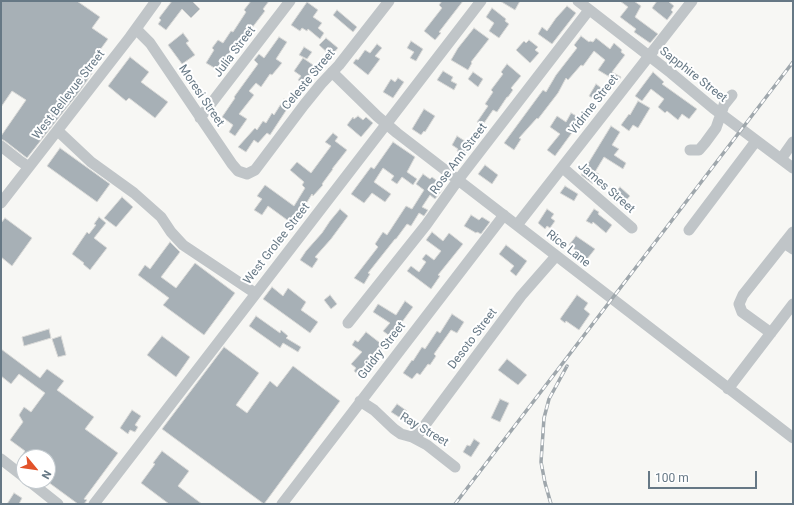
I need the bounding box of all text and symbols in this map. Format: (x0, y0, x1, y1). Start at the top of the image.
street label: Julia Street (211, 24, 259, 80)
street label: Sapphire Street (656, 44, 730, 106)
street label: West Bellevue Street (30, 47, 108, 143)
street label: Celeste Street (280, 47, 338, 113)
street label: Moresi Street (175, 62, 227, 130)
street label: Vidrine Street (566, 72, 622, 138)
street label: Rose Ann Street (428, 121, 490, 197)
street label: James Street (575, 159, 637, 217)
street label: West Grolee Street (241, 200, 313, 288)
street label: Rice Lane (543, 227, 593, 271)
street label: Desoto Street (445, 306, 501, 372)
street label: Guidry Street (355, 319, 409, 383)
street label: Ray Street (397, 410, 451, 450)
north arrow (16, 449, 56, 489)
scale bar (650, 463, 759, 489)
text: N (38, 468, 54, 481)
text: 100 m (655, 471, 689, 485)

